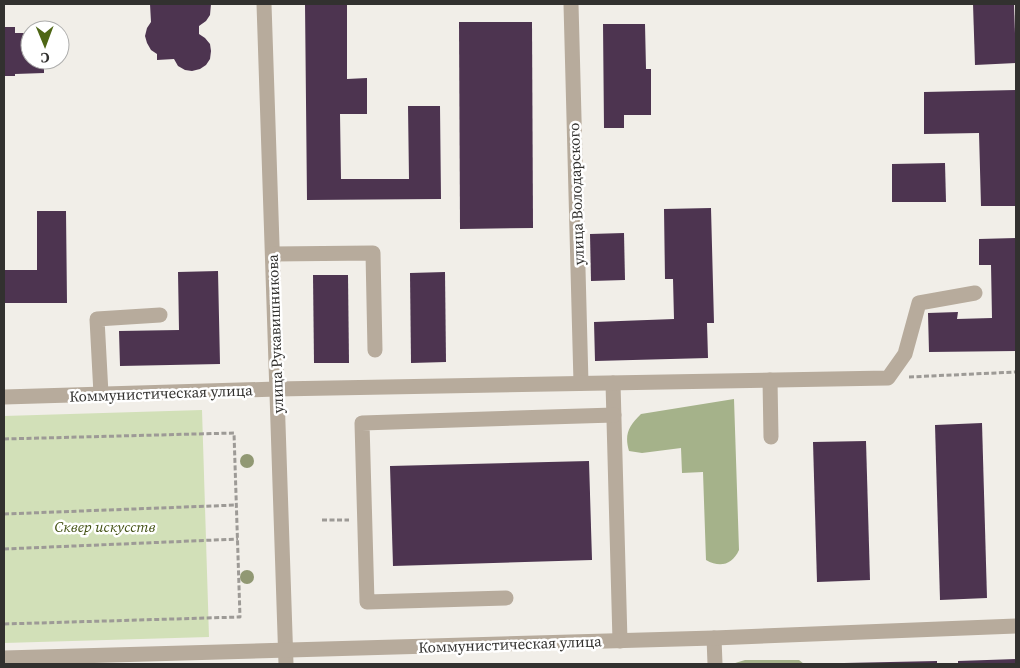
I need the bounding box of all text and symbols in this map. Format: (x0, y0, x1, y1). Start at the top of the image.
north arrow (20, 20, 70, 70)
text: С (40, 48, 50, 68)
street label: улица Володарского (563, 122, 589, 266)
street label: улица Рукавишникова (262, 254, 288, 414)
street label: Коммунистическая улица (69, 379, 254, 407)
park label: Сквер искусств (54, 516, 156, 537)
street label: Коммунистическая улица (418, 630, 603, 658)

